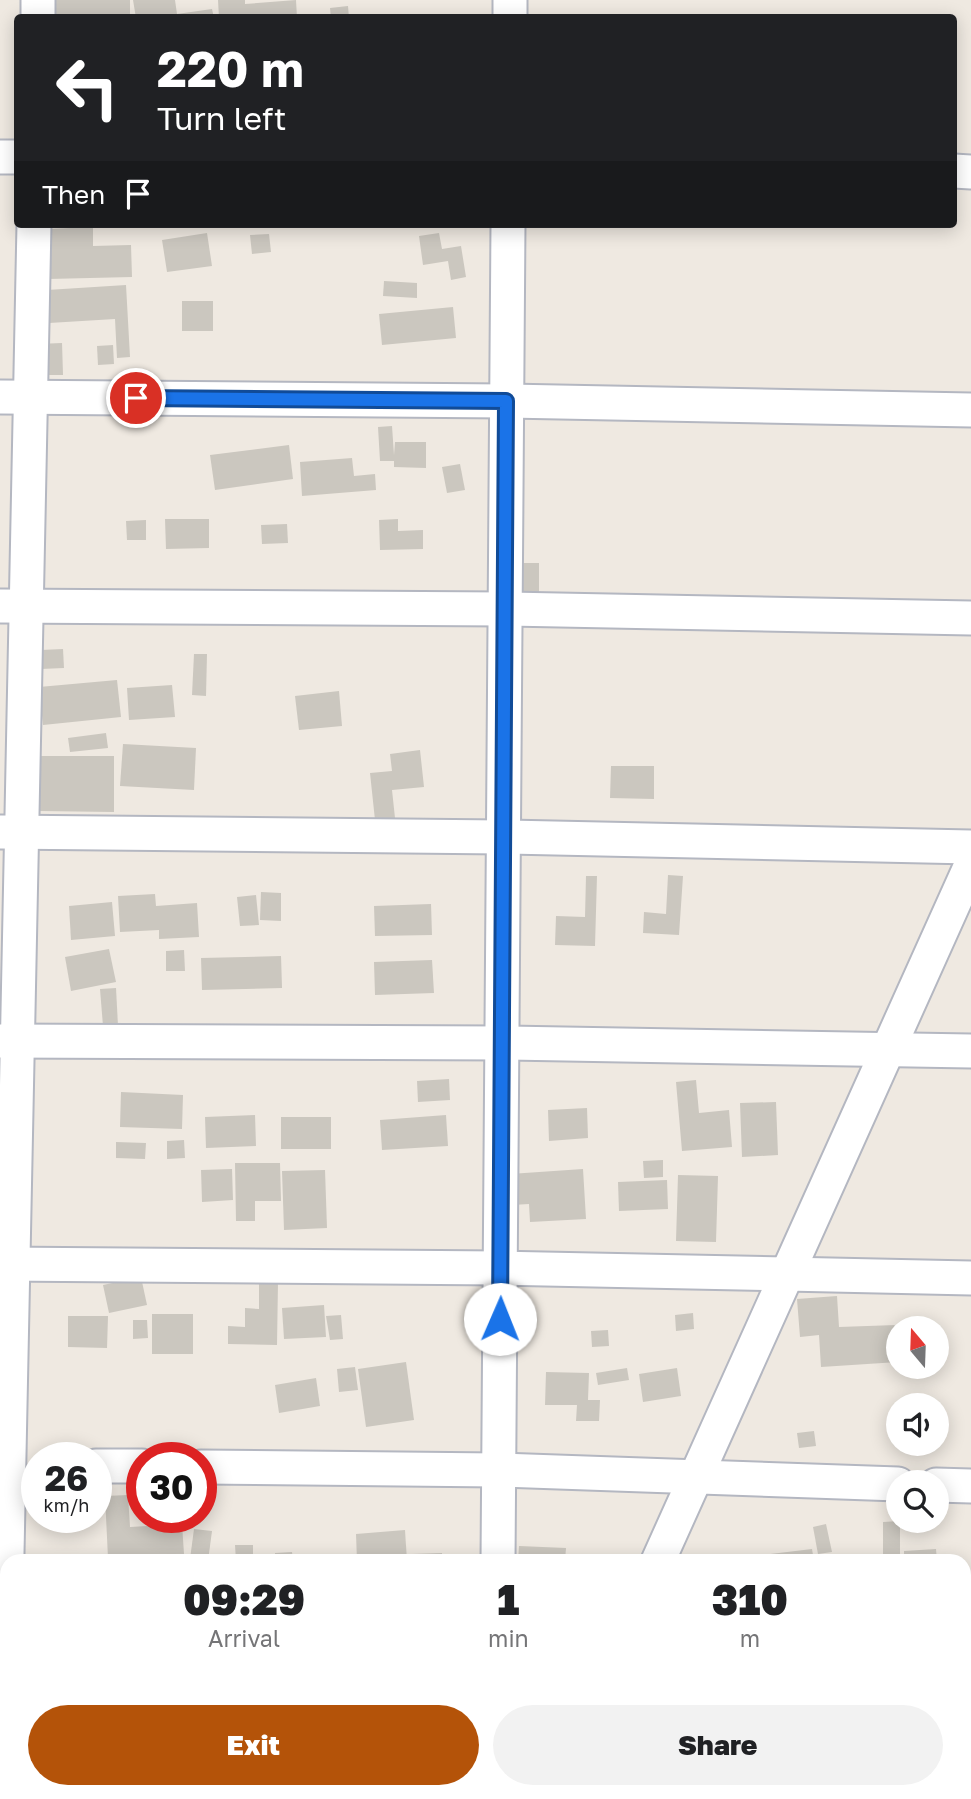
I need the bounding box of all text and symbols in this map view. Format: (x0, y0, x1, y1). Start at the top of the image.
text: 220 m (157, 39, 304, 98)
icon: left (42, 42, 133, 133)
text: Turn left (157, 99, 286, 137)
icon: arrive (119, 175, 157, 213)
text: Then (42, 179, 105, 210)
pin (106, 368, 166, 428)
icon: arrive (117, 379, 155, 417)
position arrow (463, 1282, 537, 1356)
north arrow (886, 1316, 948, 1379)
map controls (886, 1316, 949, 1533)
button: sound (886, 1393, 949, 1456)
speed limit sign: 30 (126, 1442, 217, 1533)
text: 26 (45, 1457, 88, 1499)
button: search (886, 1470, 949, 1533)
text: km/h (44, 1494, 89, 1516)
text: 09:29 (183, 1574, 305, 1624)
text: 1 (497, 1574, 520, 1624)
text: 310 (712, 1574, 788, 1624)
text: Arrival (208, 1624, 280, 1652)
text: min (488, 1624, 529, 1652)
text: m (740, 1624, 760, 1652)
button: Exit (28, 1705, 479, 1785)
button: Share (493, 1705, 943, 1785)

